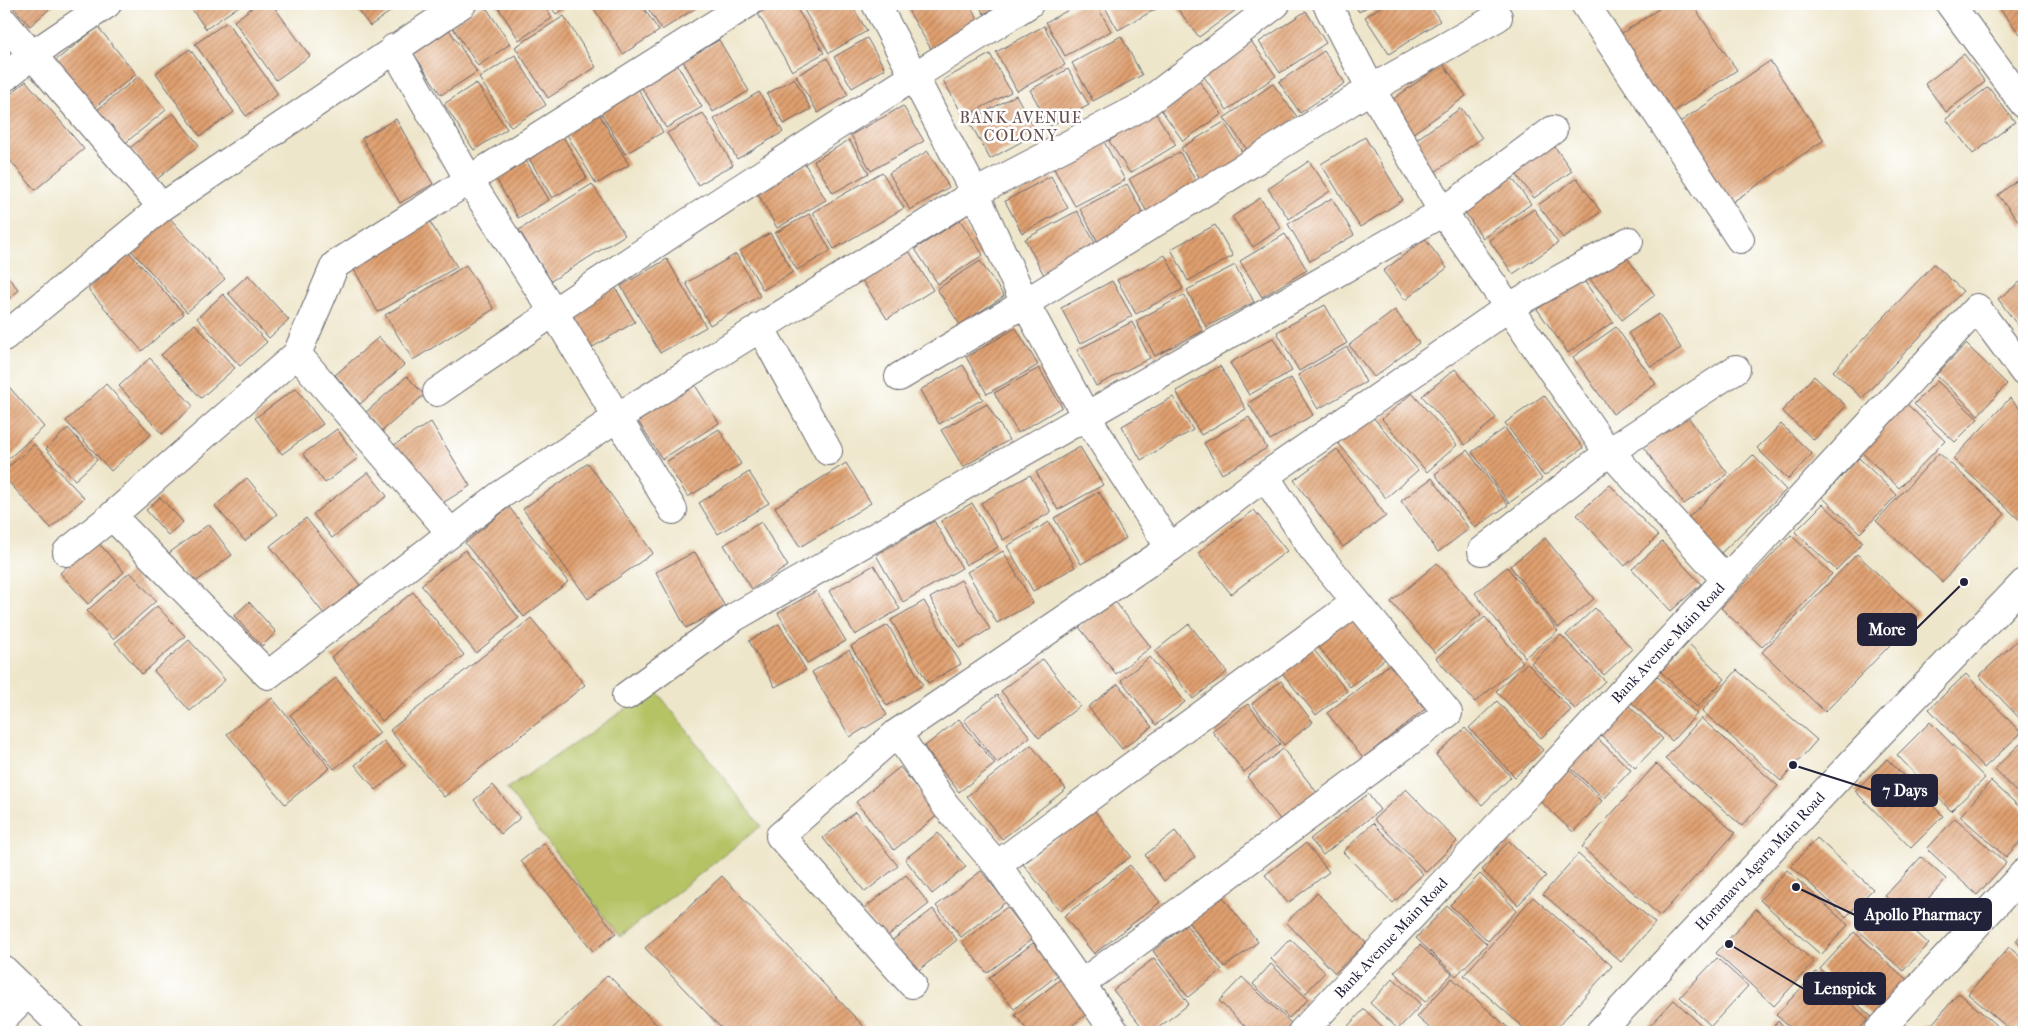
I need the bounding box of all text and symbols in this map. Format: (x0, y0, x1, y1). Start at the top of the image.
district label: BANK AVENUE COLONY (960, 108, 1082, 145)
street label: Bank Avenue Main Road (1607, 578, 1729, 707)
callout: More (1858, 614, 1916, 645)
text: More (1867, 620, 1906, 639)
callout: 7 Days (1872, 775, 1937, 806)
text: 7 Days (1882, 781, 1928, 801)
street label: Horamavu Agara Main Road (1691, 788, 1829, 934)
street label: Bank Avenue Main Road (1330, 873, 1452, 1002)
callout: Apollo Pharmacy (1855, 899, 1991, 930)
text: Apollo Pharmacy (1864, 905, 1983, 925)
callout: Lenspick (1804, 973, 1885, 1004)
text: Lenspick (1814, 979, 1876, 999)

